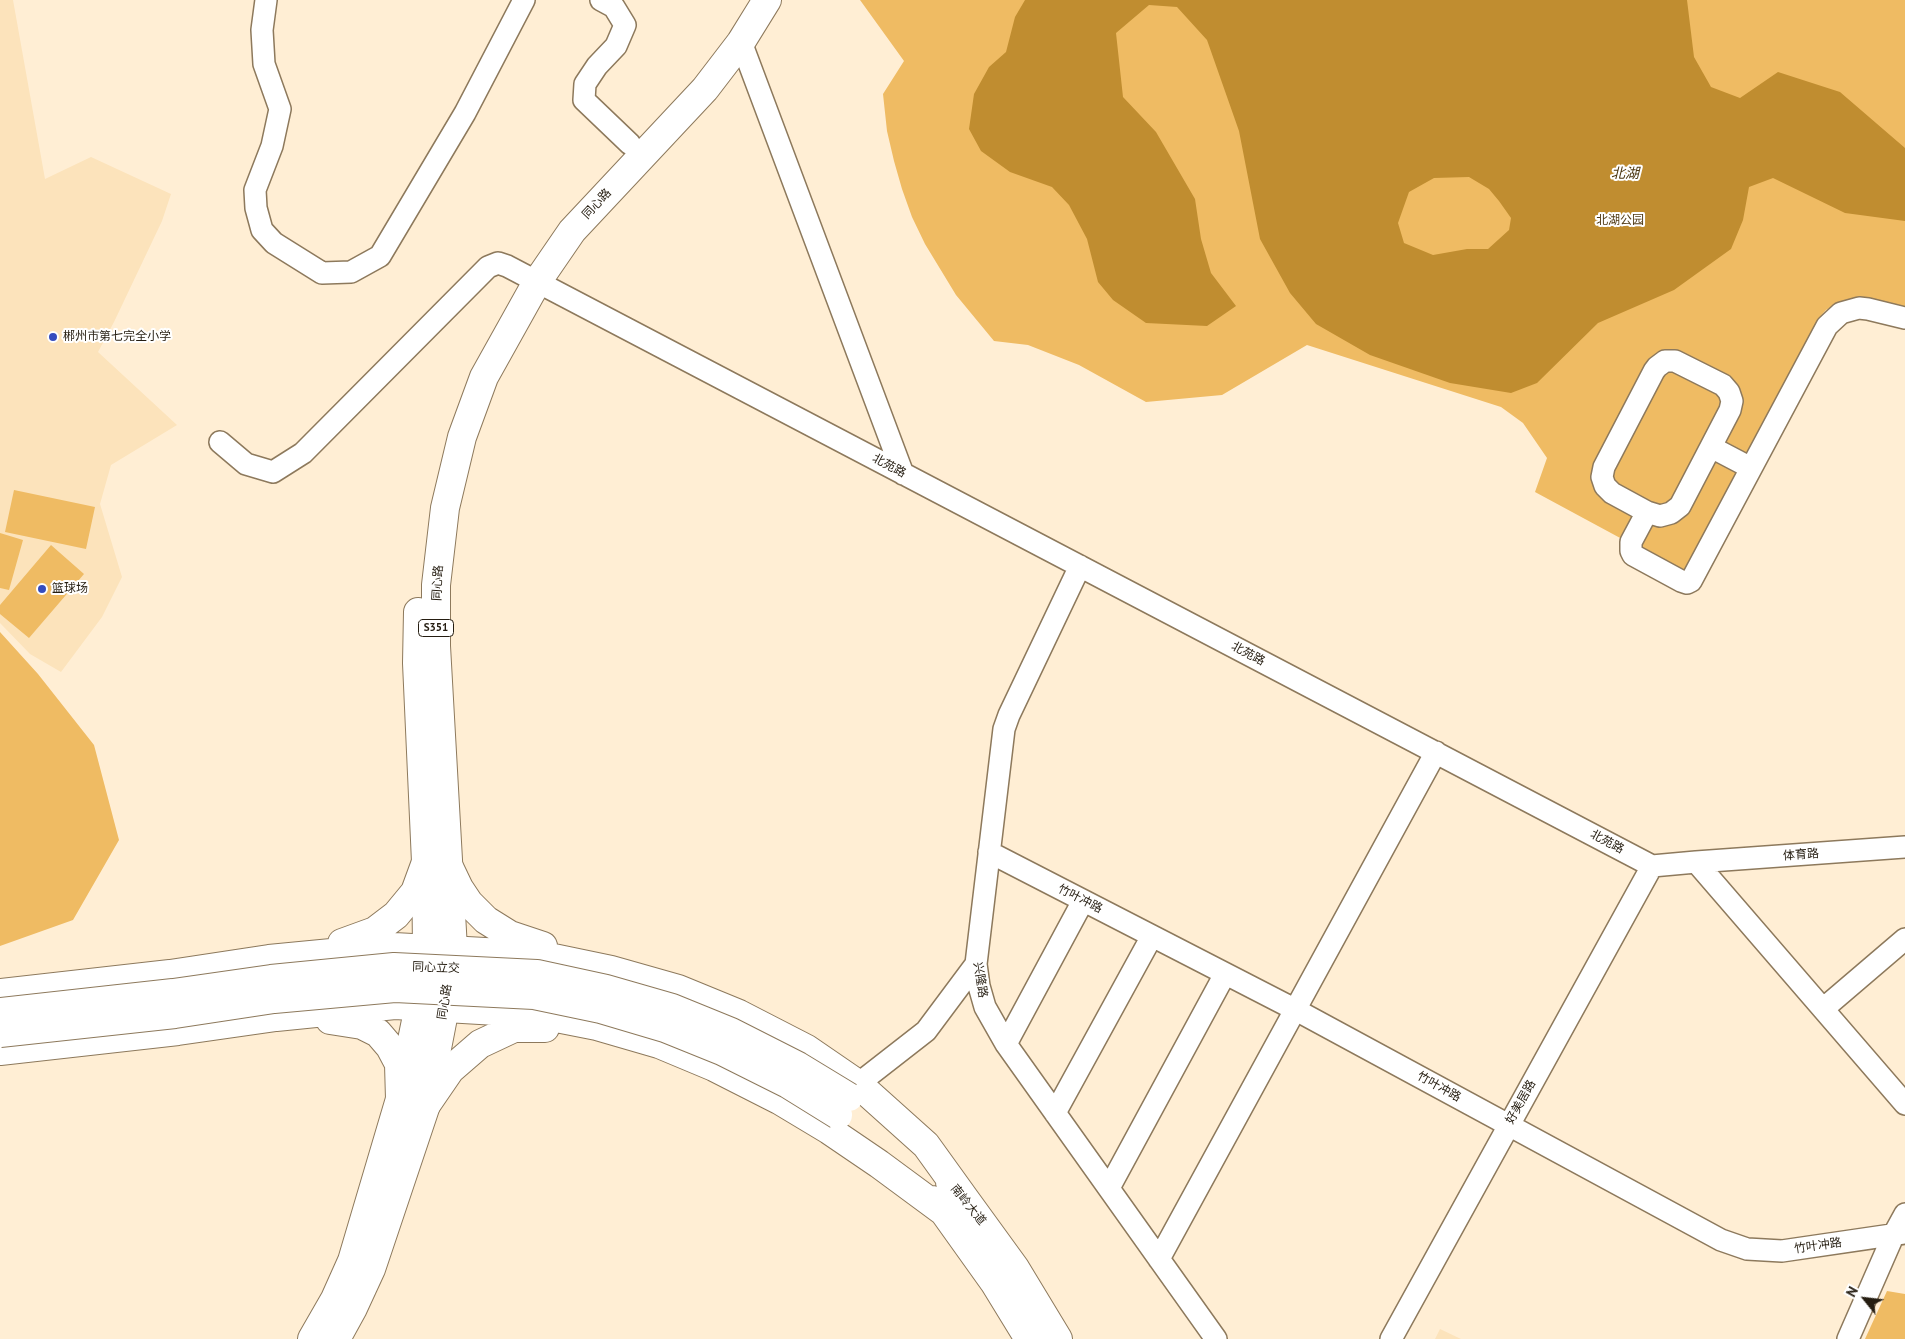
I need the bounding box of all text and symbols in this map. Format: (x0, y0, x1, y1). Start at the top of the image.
water label: 北湖 (1611, 166, 1639, 182)
street label: 同心路 (579, 186, 615, 222)
park label: 北湖公园 (1596, 214, 1644, 228)
place label: 郴州市第七完全小学 (63, 330, 171, 344)
marker: 郴州市第七完全小学 (47, 331, 59, 343)
street label: 北苑路 (870, 451, 908, 481)
street label: 同心路 (430, 565, 446, 601)
place label: 篮球场 (52, 582, 88, 596)
marker: 篮球场 (36, 583, 48, 595)
road number: S351 (418, 620, 454, 636)
street label: 北苑路 (1229, 639, 1267, 669)
street label: 北苑路 (1588, 827, 1626, 857)
street label: 体育路 (1783, 847, 1819, 863)
street label: 竹叶冲路 (1055, 882, 1105, 916)
street label: 同心立交 (412, 960, 460, 976)
street label: 兴隆路 (970, 961, 990, 999)
street label: 同心路 (435, 983, 455, 1021)
street label: 竹叶冲路 (1415, 1069, 1463, 1105)
street label: 好美居路 (1503, 1078, 1539, 1126)
street label: 南岭大道 (947, 1182, 989, 1228)
street label: 竹叶冲路 (1793, 1236, 1843, 1256)
north arrow (1840, 1274, 1890, 1324)
text: N (1842, 1283, 1862, 1300)

